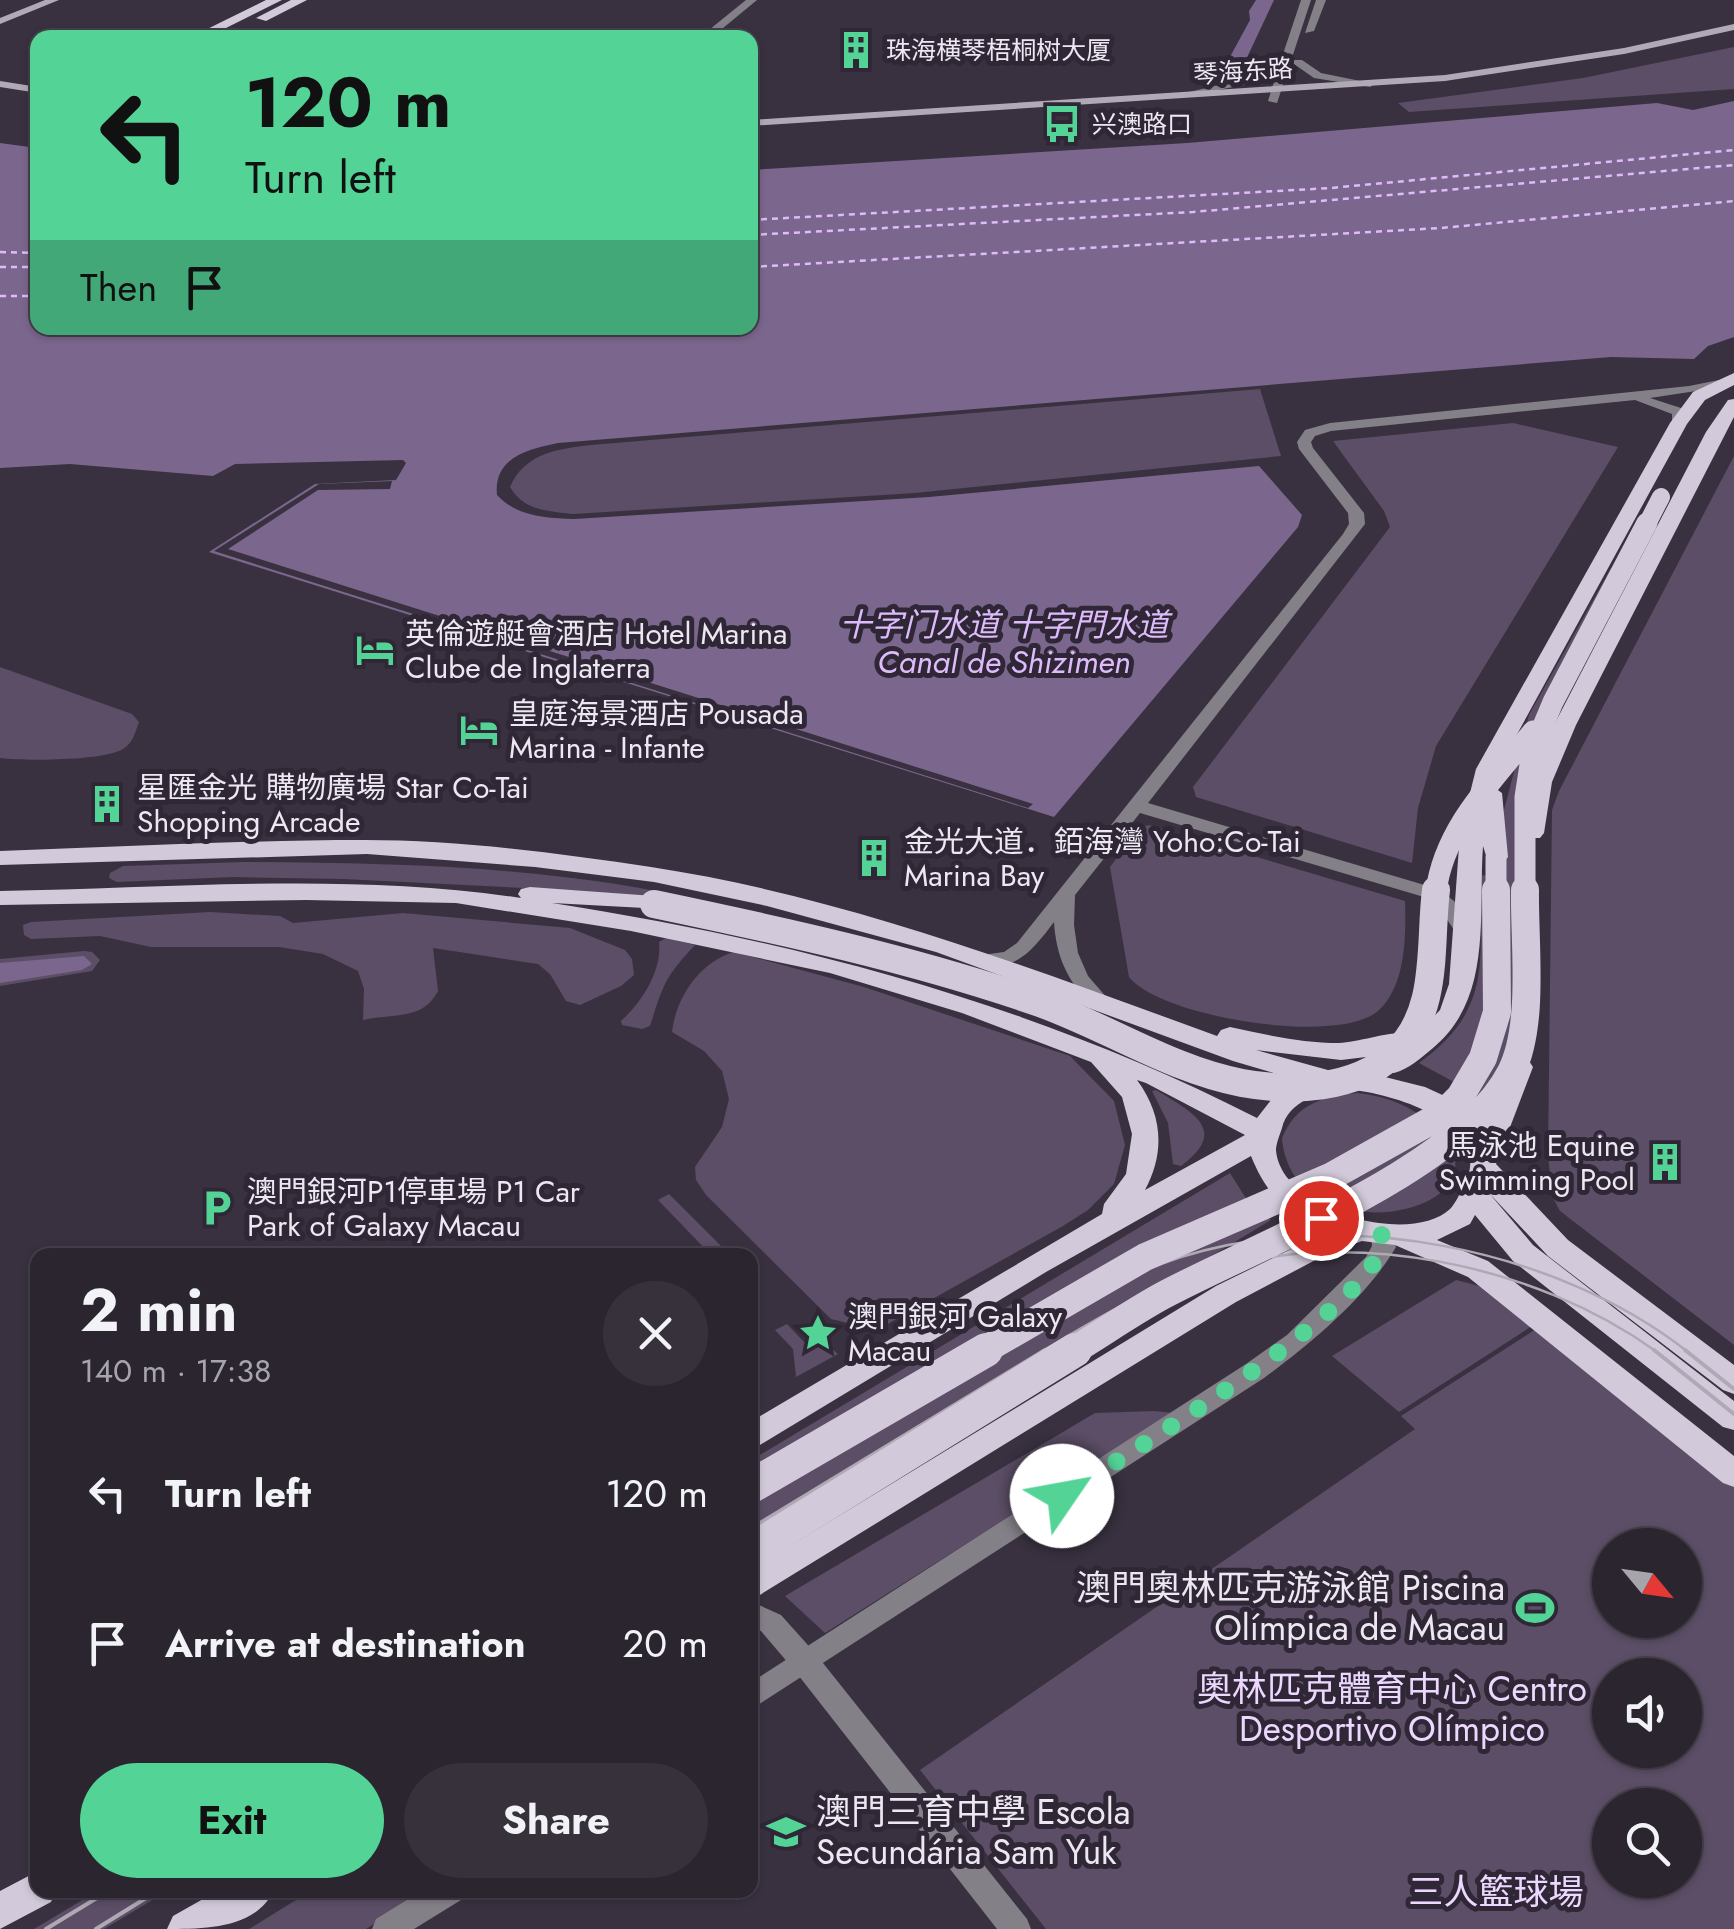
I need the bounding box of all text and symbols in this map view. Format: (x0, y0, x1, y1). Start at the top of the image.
building icon: 珠海横琴梧桐树大厦 (835, 29, 877, 71)
place label: 珠海横琴梧桐树大厦 (886, 32, 1111, 68)
street label: 琴海东路 (1192, 50, 1294, 92)
text: 120 m (245, 52, 451, 153)
icon: left (80, 70, 210, 200)
bus stop icon: 兴澳路口 (1041, 103, 1083, 145)
place label: 兴澳路口 (1092, 106, 1192, 142)
text: Turn left (245, 145, 396, 210)
text: Then (80, 260, 157, 315)
icon: arrive (177, 260, 232, 315)
water label: 十字门水道 十字門水道 Canal de Shizimen (839, 602, 1173, 685)
place label: 英倫遊艇會酒店 Hotel Marina Clube de Inglaterra (405, 612, 787, 689)
hotel icon: 英倫遊艇會酒店 Hotel Marina Clube de Inglaterra (354, 629, 396, 671)
place label: 皇庭海景酒店 Pousada Marina - Infante (509, 692, 804, 769)
hotel icon: 皇庭海景酒店 Pousada Marina - Infante (458, 709, 500, 751)
place label: 星匯金光 購物廣場 Star Co-Tai Shopping Arcade (137, 766, 529, 843)
building icon: 星匯金光 購物廣場 Star Co-Tai Shopping Arcade (86, 783, 128, 825)
place label: 金光大道．銆海灣 Yoho:Co-Tai Marina Bay (904, 820, 1301, 897)
building icon: 金光大道．銆海灣 Yoho:Co-Tai Marina Bay (853, 837, 895, 879)
place label: 馬泳池 Equine Swimming Pool (1439, 1124, 1635, 1201)
building icon: 馬泳池 Equine Swimming Pool (1644, 1141, 1686, 1183)
place label: 澳門銀河P1停車場 P1 Car Park of Galaxy Macau (247, 1170, 581, 1247)
pin (1279, 1176, 1364, 1261)
parking icon: 澳門銀河P1停車場 P1 Car Park of Galaxy Macau (196, 1187, 238, 1229)
icon: arrive (1294, 1191, 1349, 1246)
text: 2 min (80, 1267, 238, 1354)
button: close (603, 1281, 708, 1386)
place label: 澳門銀河 Galaxy Macau (848, 1295, 1063, 1372)
place icon: 澳門銀河 Galaxy Macau (797, 1312, 839, 1354)
text: 140 m · 17:38 (80, 1348, 271, 1394)
position arrow (1010, 1444, 1114, 1548)
icon: left (80, 1466, 135, 1521)
text: Turn left (165, 1466, 311, 1521)
text: 120 m (605, 1466, 708, 1521)
north arrow (1592, 1528, 1702, 1638)
map controls (1592, 1528, 1702, 1898)
place label: 澳門奧林匹克游泳館 Piscina Olímpica de Macau (1076, 1563, 1505, 1653)
sports icon: 澳門奧林匹克游泳館 Piscina Olímpica de Macau (1514, 1587, 1556, 1629)
icon: arrive (80, 1616, 135, 1671)
text: Arrive at destination (165, 1616, 526, 1671)
text: 20 m (623, 1616, 708, 1671)
button: sound (1592, 1658, 1702, 1768)
park label: 奧林匹克體育中心 Centro Desportivo Olímpico (1197, 1664, 1587, 1754)
button: Exit (80, 1763, 384, 1878)
button: Share (404, 1763, 708, 1878)
place label: 澳門三育中學 Escola Secundária Sam Yuk (816, 1787, 1131, 1877)
button: search (1592, 1788, 1702, 1898)
school or university icon: 澳門三育中學 Escola Secundária Sam Yuk (765, 1811, 807, 1853)
park label: 三人籃球場 (1408, 1867, 1584, 1917)

